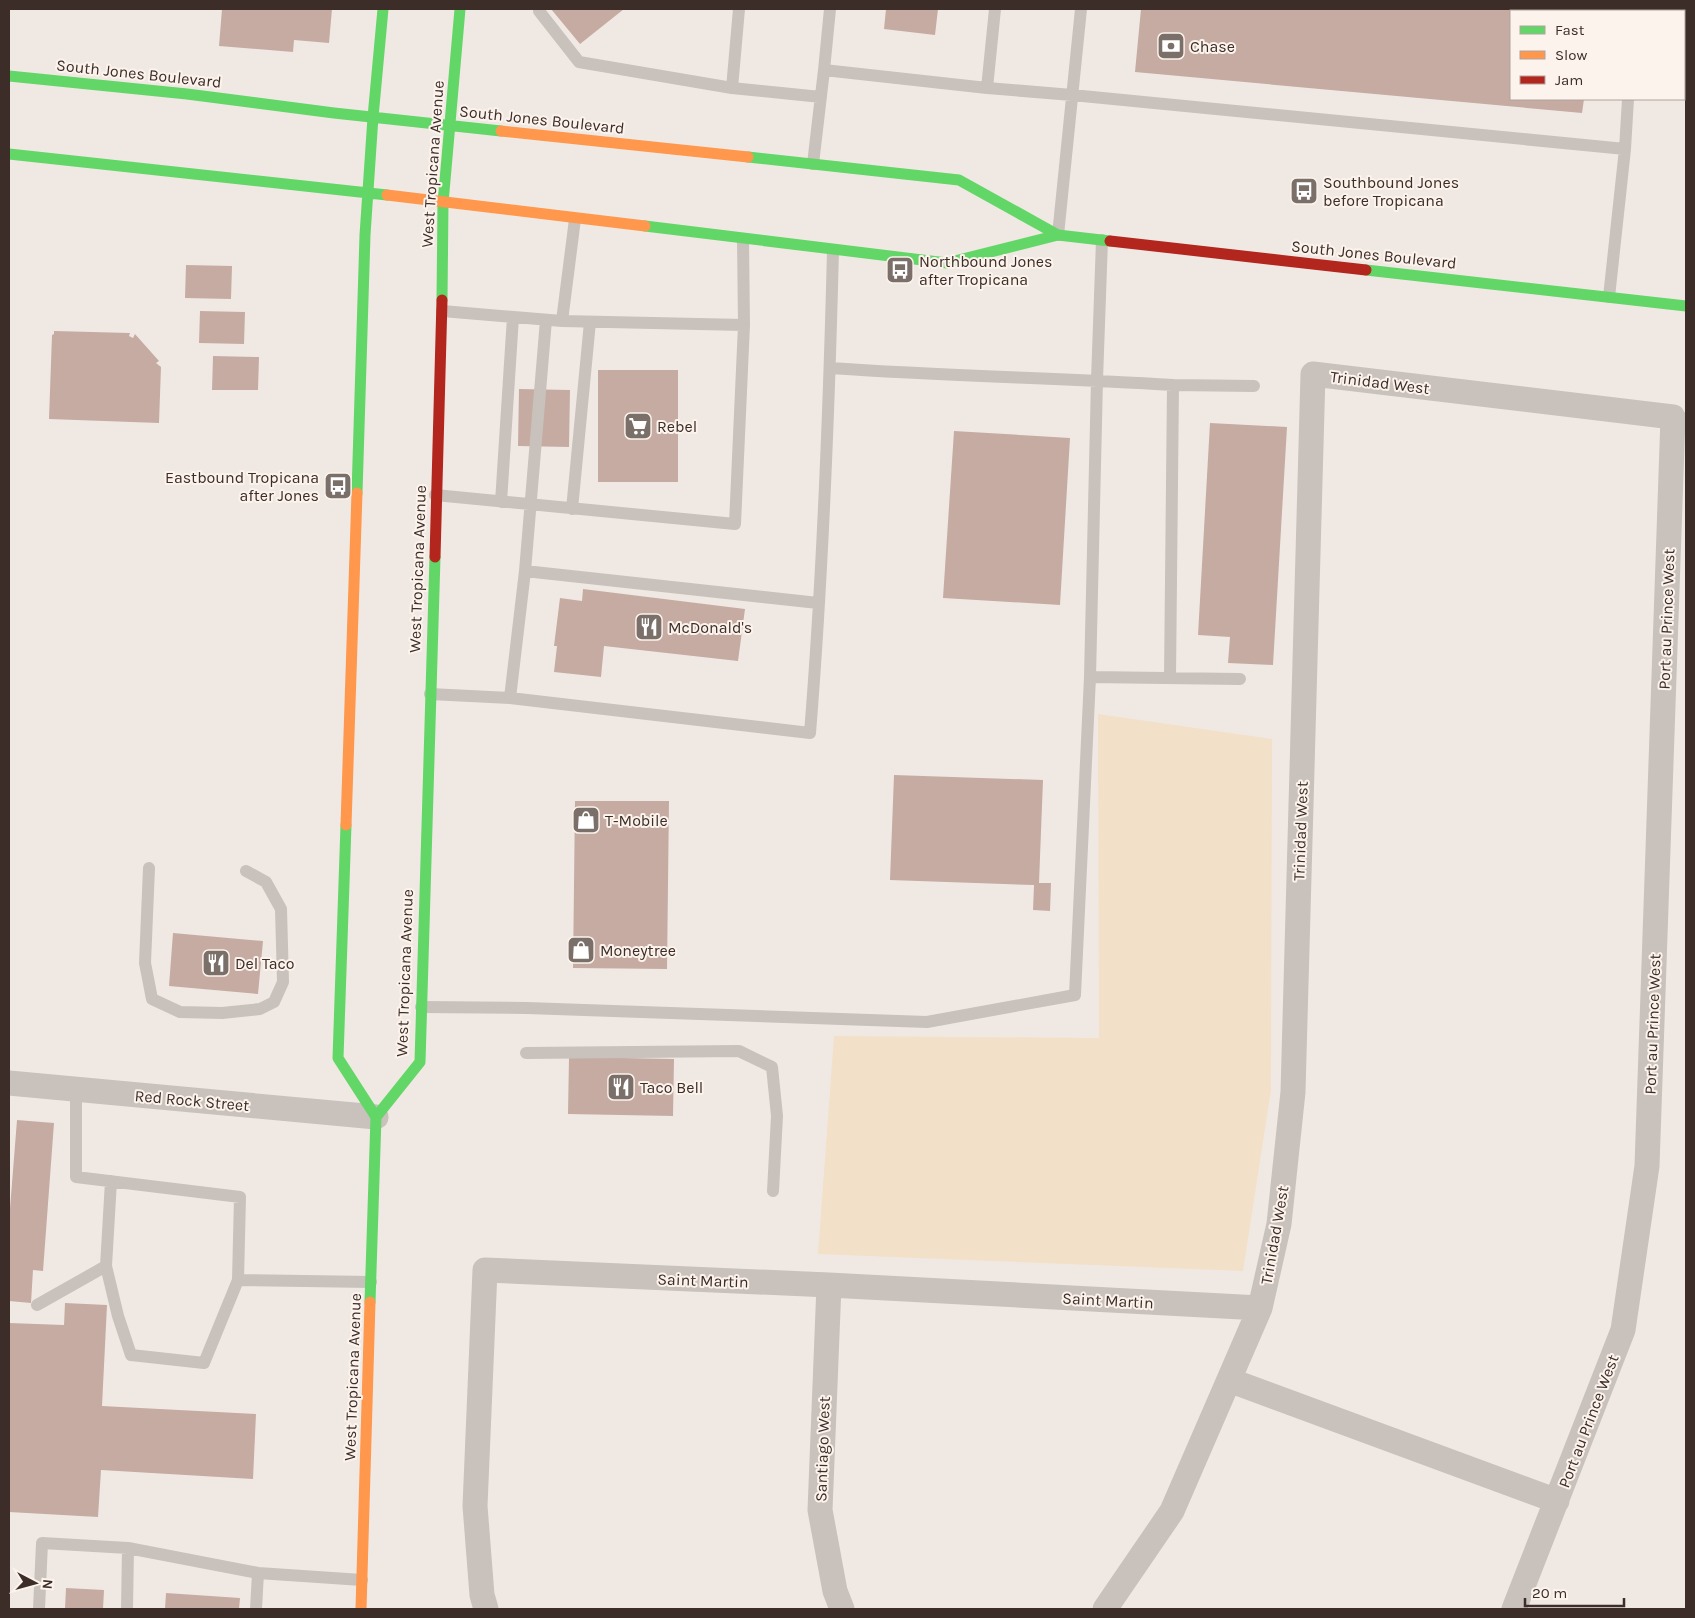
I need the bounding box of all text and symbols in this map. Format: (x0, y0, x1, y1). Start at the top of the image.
legend (1510, 10, 1685, 100)
text: Fast (1555, 21, 1585, 39)
bank icon: Chase (1156, 31, 1186, 61)
place label: Chase (1190, 37, 1235, 56)
text: Slow (1555, 46, 1587, 64)
street label: South Jones Boulevard (55, 55, 223, 92)
text: Jam (1555, 71, 1583, 89)
street label: West Tropicana Avenue (417, 80, 448, 248)
street label: South Jones Boulevard (458, 101, 626, 138)
place label: Southbound Jones before Tropicana (1323, 173, 1459, 210)
bus stop icon: Southbound Jones before Tropicana (1289, 176, 1319, 206)
street label: South Jones Boulevard (1290, 236, 1458, 273)
place label: Northbound Jones after Tropicana (919, 252, 1052, 289)
bus stop icon: Northbound Jones after Tropicana (885, 255, 915, 285)
street label: Trinidad West (1329, 367, 1431, 398)
supermarket icon: Rebel (623, 411, 653, 441)
place label: Rebel (657, 417, 697, 436)
place label: Eastbound Tropicana after Jones (165, 468, 319, 505)
bus stop icon: Eastbound Tropicana after Jones (323, 471, 353, 501)
street label: West Tropicana Avenue (405, 485, 430, 653)
street label: Port au Prince West (1655, 548, 1678, 690)
restaurant icon: McDonald's (634, 612, 664, 642)
place label: McDonald's (668, 618, 752, 637)
street label: Trinidad West (1289, 781, 1312, 881)
shop icon: T-Mobile (571, 805, 601, 835)
place label: T-Mobile (605, 811, 668, 830)
street label: West Tropicana Avenue (392, 889, 417, 1057)
shop icon: Moneytree (566, 935, 596, 965)
place label: Moneytree (600, 941, 676, 960)
restaurant icon: Del Taco (201, 948, 231, 978)
street label: Port au Prince West (1641, 953, 1664, 1095)
place label: Del Taco (235, 954, 294, 973)
restaurant icon: Taco Bell (606, 1072, 636, 1102)
place label: Taco Bell (640, 1078, 703, 1097)
street label: Red Rock Street (134, 1086, 250, 1115)
street label: Trinidad West (1256, 1184, 1293, 1286)
street label: Saint Martin (657, 1269, 749, 1292)
street label: Saint Martin (1062, 1289, 1154, 1312)
street label: West Tropicana Avenue (340, 1293, 365, 1461)
street label: Port au Prince West (1554, 1352, 1623, 1491)
street label: Santiago West (811, 1396, 834, 1502)
north arrow (10, 1558, 60, 1608)
scale bar (1525, 1576, 1624, 1608)
text: N (38, 1578, 56, 1590)
text: 20 m (1532, 1584, 1567, 1602)

